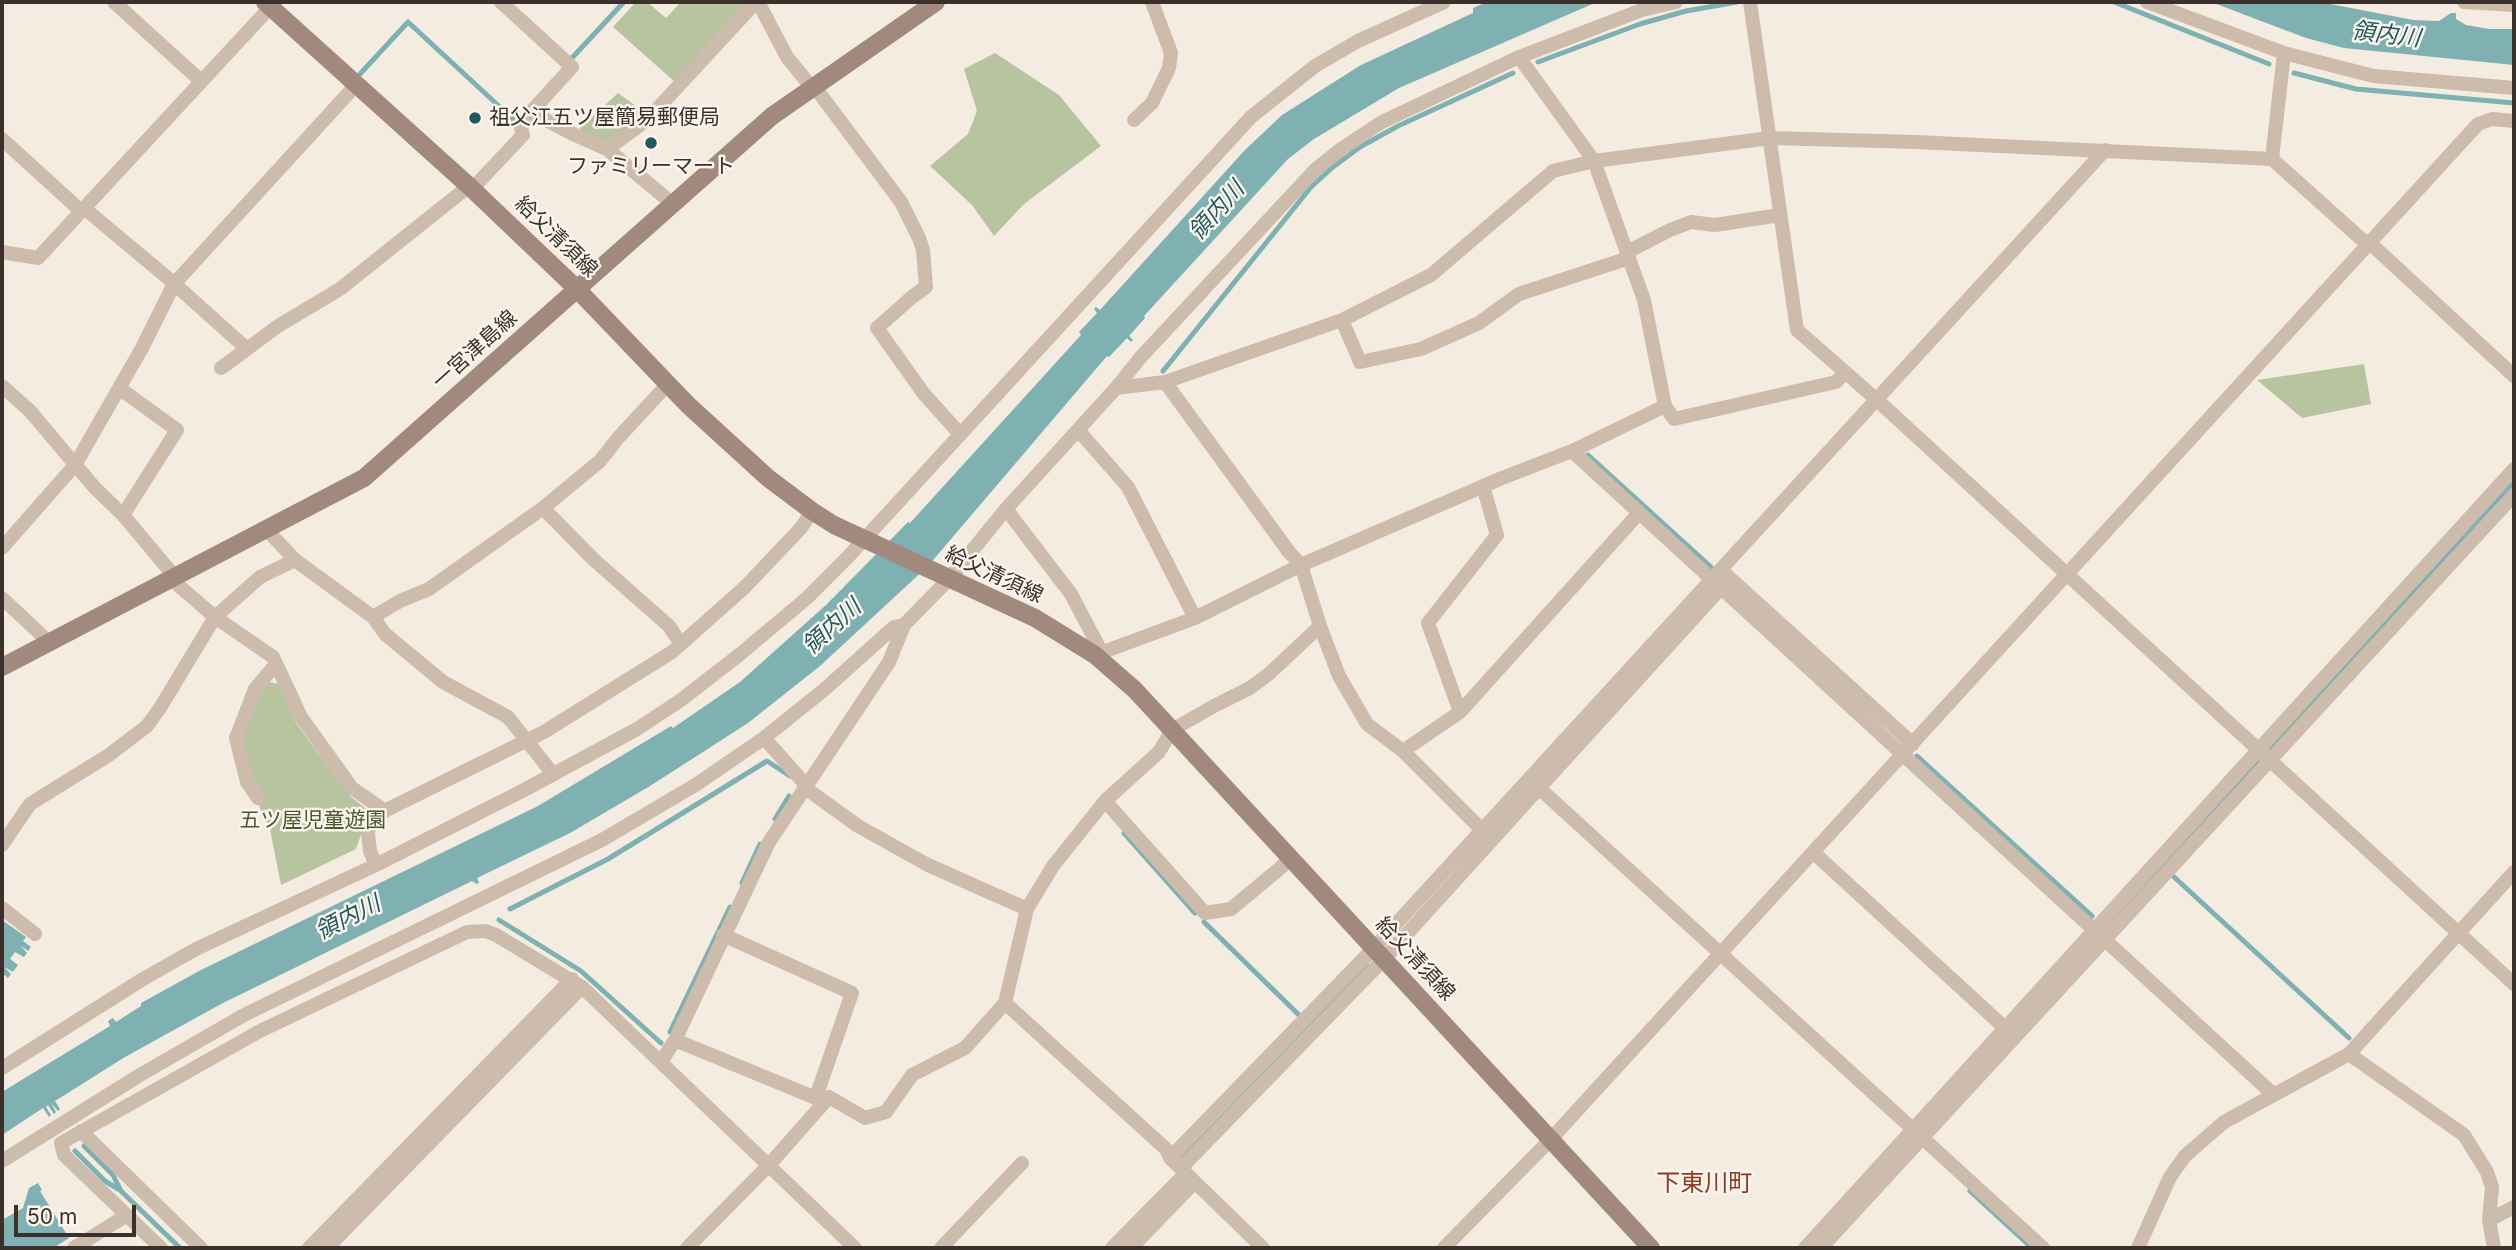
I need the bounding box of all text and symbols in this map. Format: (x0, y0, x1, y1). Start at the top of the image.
water label: 領内川 (2350, 17, 2422, 53)
place label: 祖父江五ツ屋簡易郵便局 (489, 105, 720, 131)
marker: 祖父江五ツ屋簡易郵便局 (467, 110, 483, 126)
marker: ファミリーマート (643, 135, 659, 151)
place label: ファミリーマート (567, 154, 735, 180)
water label: 領内川 (1184, 176, 1250, 246)
street label: 給父清須線 (509, 191, 603, 283)
street label: 一宮津島線 (428, 306, 522, 394)
street label: 給父清須線 (941, 541, 1047, 609)
water label: 領内川 (797, 594, 867, 660)
park label: 五ツ屋児童遊園 (240, 808, 386, 834)
water label: 領内川 (311, 890, 385, 946)
street label: 給父清須線 (1370, 912, 1460, 1006)
district label: 下東川町 (1656, 1170, 1752, 1198)
scale bar (18, 1190, 140, 1234)
text: 50 m (27, 1204, 77, 1229)

